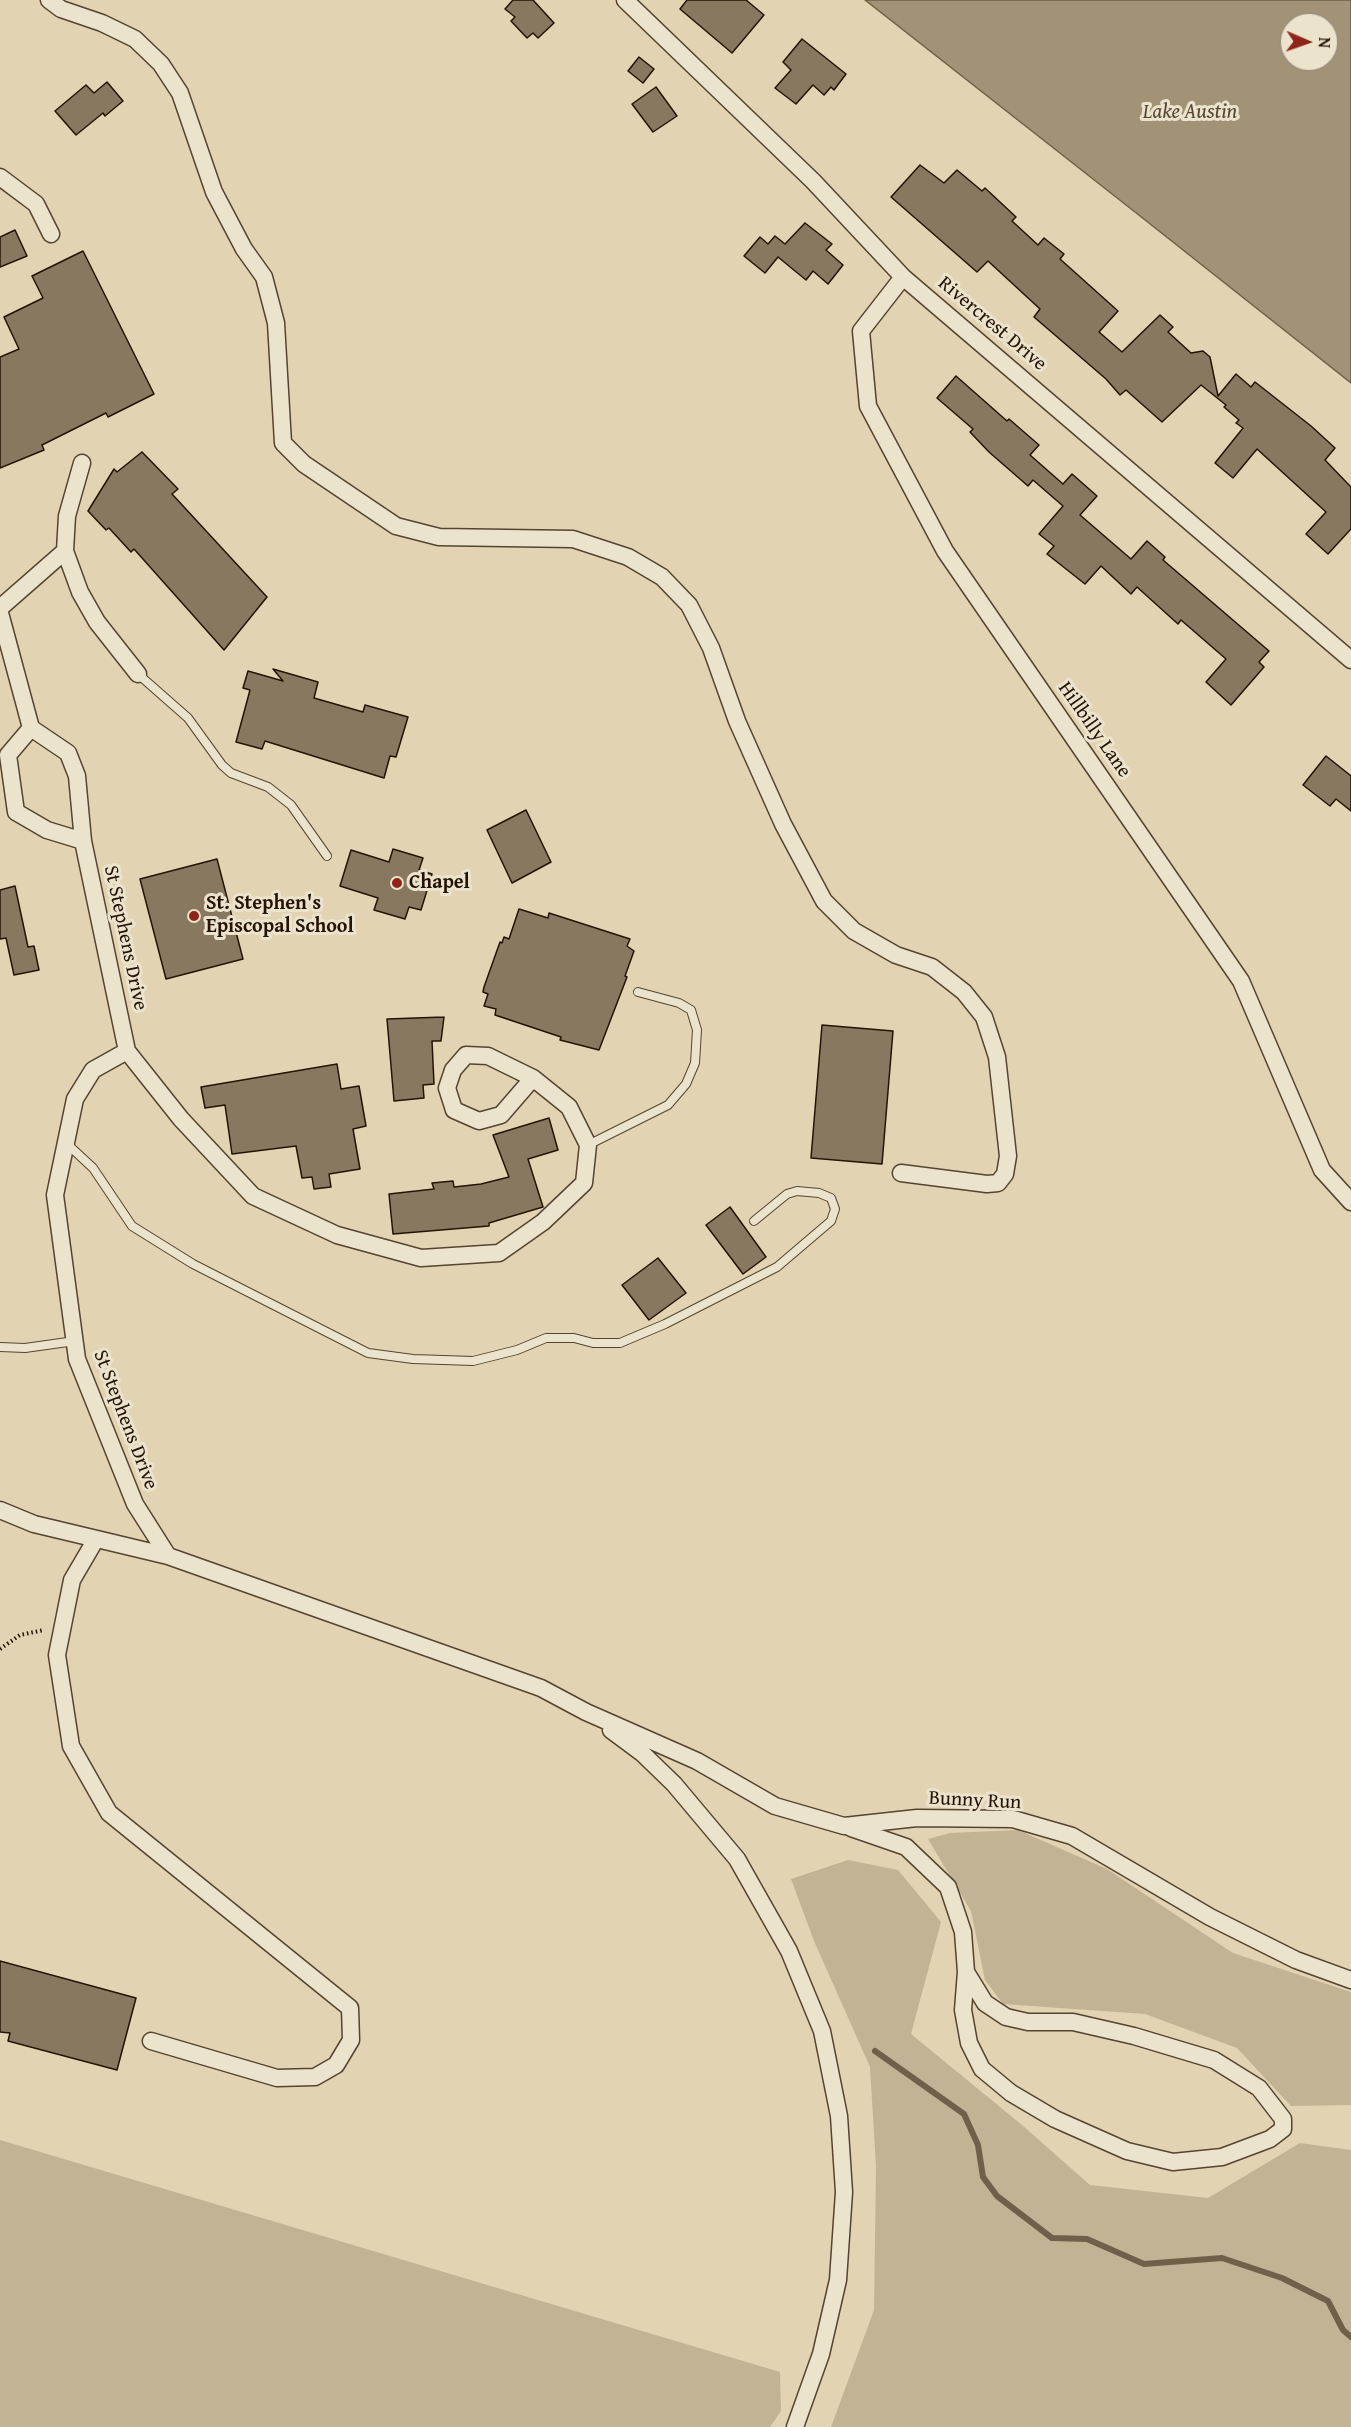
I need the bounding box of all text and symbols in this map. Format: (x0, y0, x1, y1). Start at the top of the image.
north arrow (1279, 12, 1339, 72)
text: N (1313, 37, 1337, 48)
water label: Lake Austin (1143, 100, 1237, 126)
street label: Rivercrest Drive (933, 272, 1051, 376)
street label: Hillbilly Lane (1052, 677, 1136, 783)
street label: St Stephens Drive (98, 863, 152, 1013)
place label: Chapel (409, 871, 470, 895)
marker: Chapel (390, 876, 404, 890)
place label: St. Stephen's Episcopal School (206, 892, 354, 939)
marker: St. Stephen's Episcopal School (187, 909, 201, 923)
street label: St Stephens Drive (87, 1347, 163, 1493)
street label: Bunny Run (928, 1787, 1022, 1815)

